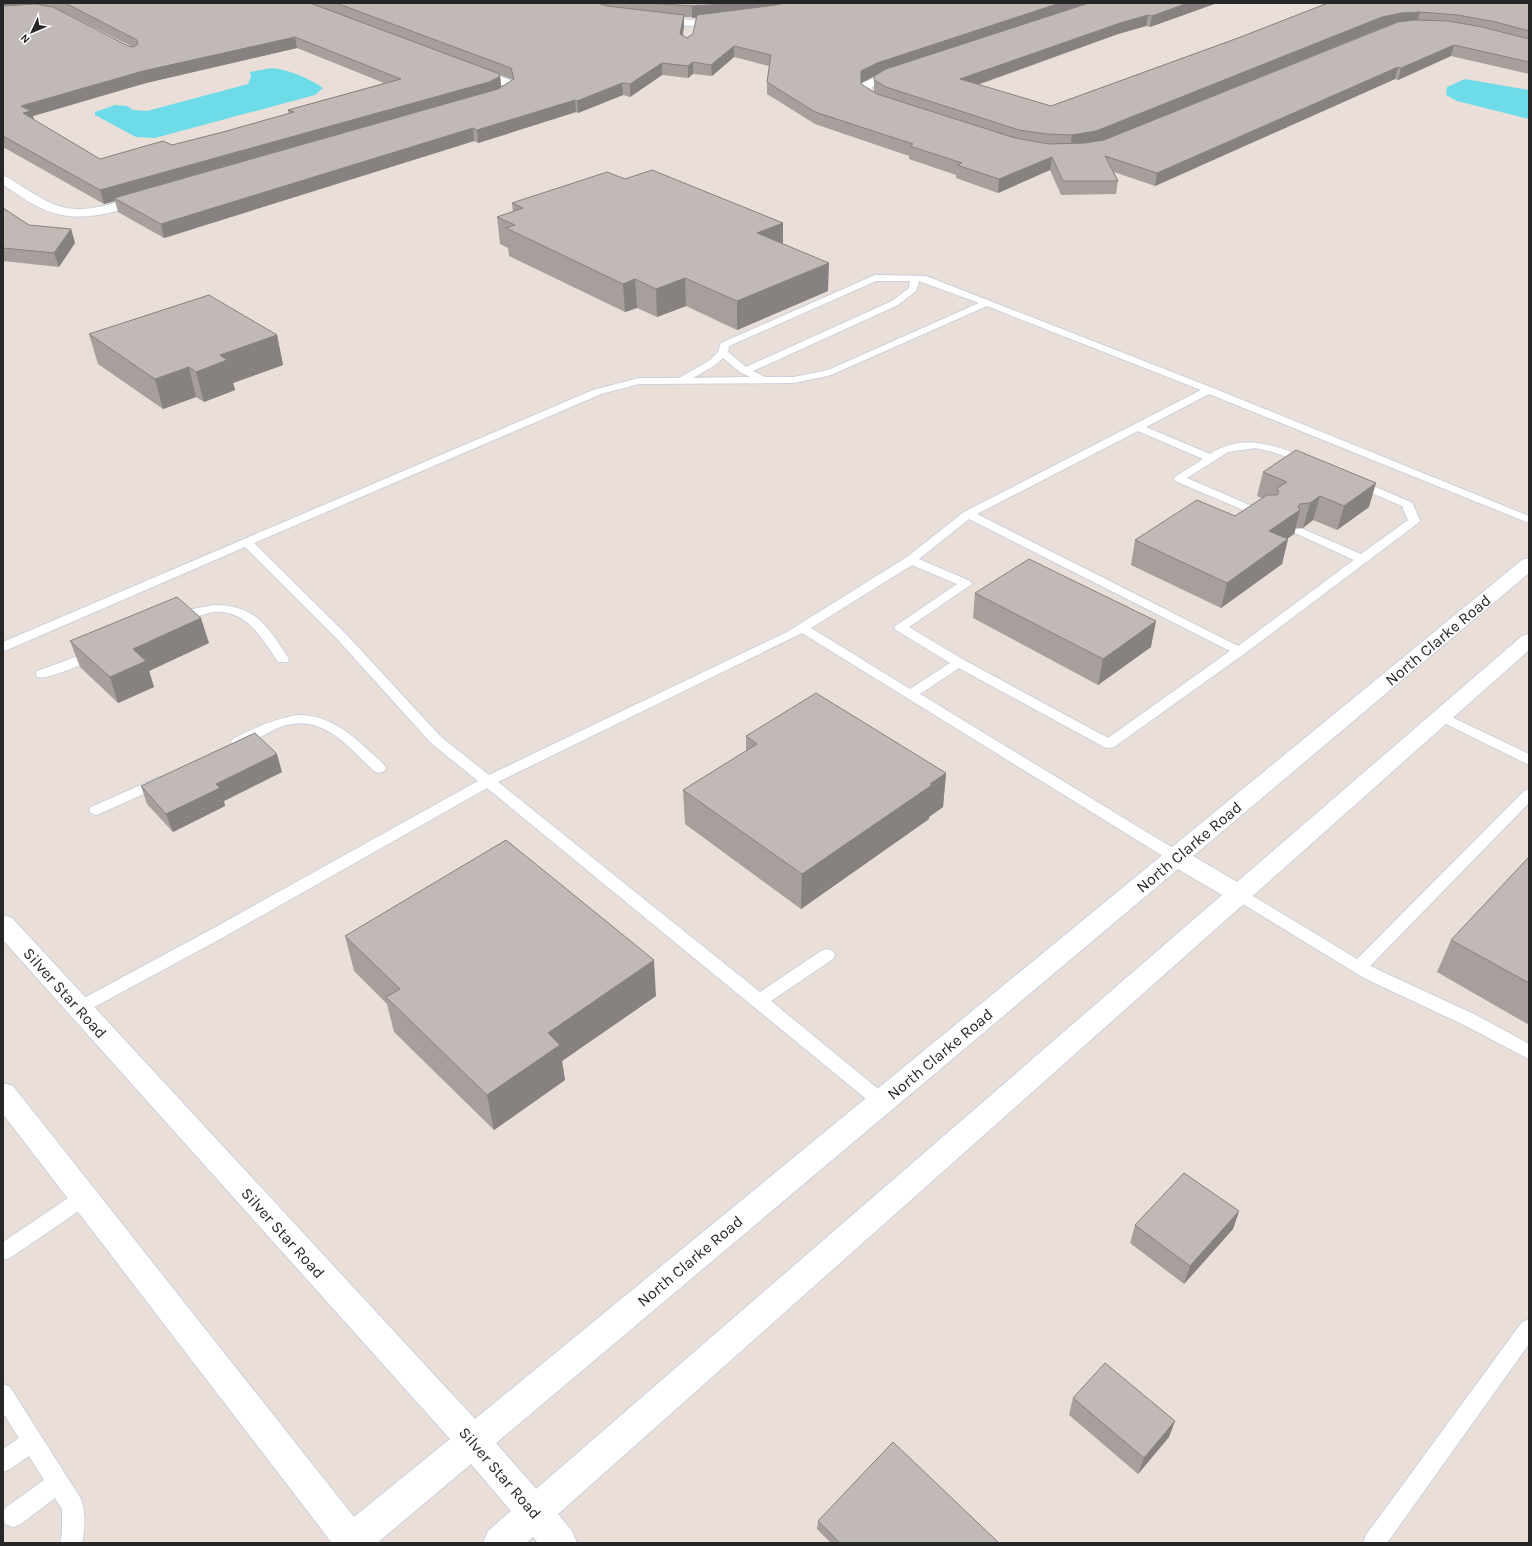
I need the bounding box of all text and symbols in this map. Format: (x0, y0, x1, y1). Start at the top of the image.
north arrow (12, 12, 52, 52)
text: N (18, 31, 33, 46)
street label: North Clarke Road (1381, 590, 1495, 690)
street label: North Clarke Road (1132, 797, 1246, 897)
street label: Silver Star Road (19, 944, 111, 1042)
street label: North Clarke Road (883, 1004, 997, 1104)
street label: Silver Star Road (237, 1184, 329, 1282)
street label: North Clarke Road (633, 1211, 747, 1311)
street label: Silver Star Road (455, 1423, 545, 1523)

